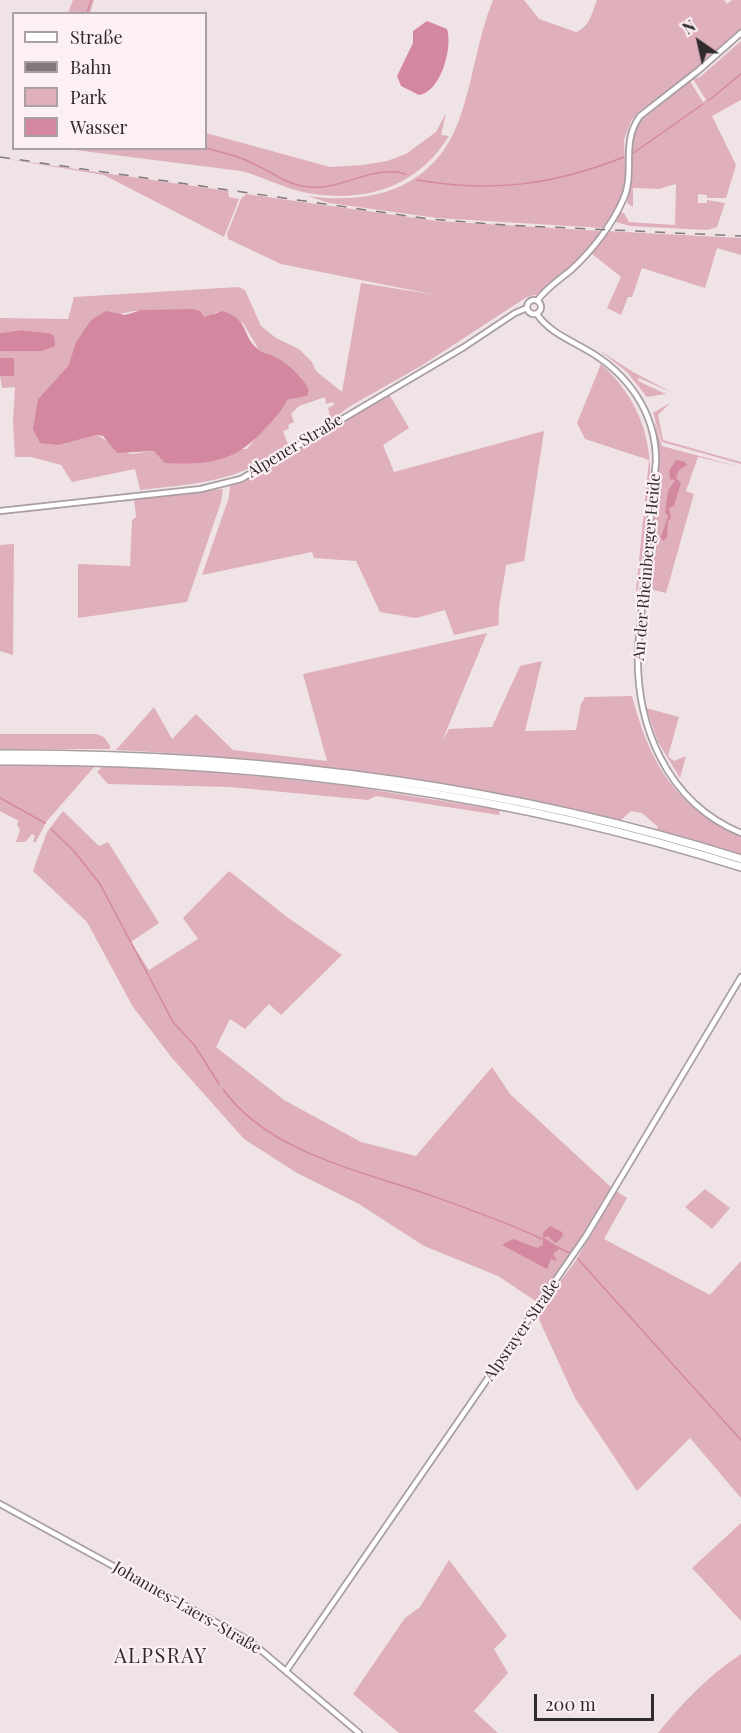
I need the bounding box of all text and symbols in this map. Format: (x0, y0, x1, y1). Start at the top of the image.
legend (12, 12, 207, 150)
north arrow (669, 12, 729, 72)
text: N (678, 15, 699, 39)
text: Straße (70, 25, 123, 49)
text: Bahn (70, 55, 112, 79)
text: Park (70, 85, 107, 109)
text: Wasser (70, 115, 128, 139)
street label: Alpener Straße (244, 410, 346, 482)
street label: An der Rheinberger Heide (629, 473, 665, 661)
street label: Alpsrayer Straße (480, 1275, 564, 1385)
street label: Johannes-Laers-Straße (110, 1558, 264, 1658)
district label: ALPSRAY (114, 1645, 208, 1669)
scale bar (537, 1682, 657, 1720)
text: 200 m (545, 1692, 596, 1716)

